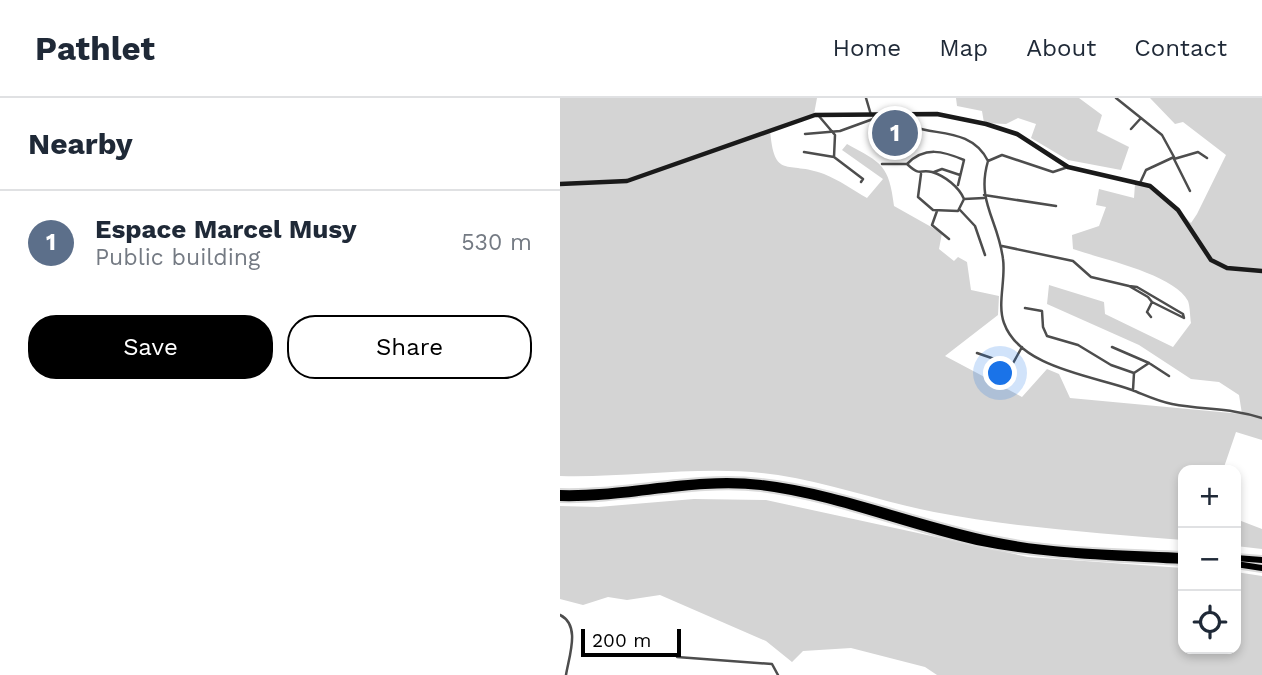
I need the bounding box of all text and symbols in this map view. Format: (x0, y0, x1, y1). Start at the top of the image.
text: Pathlet (35, 29, 155, 68)
text: Home (833, 34, 901, 62)
text: Map (939, 34, 988, 62)
text: About (1026, 34, 1096, 62)
text: Contact (1134, 34, 1227, 62)
pin: 1 (872, 107, 918, 159)
text: Nearby (28, 126, 133, 161)
text: Espace Marcel Musy (95, 214, 357, 244)
text: 1 (46, 229, 56, 256)
text: 530 m (461, 229, 532, 256)
text: Public building (95, 244, 260, 271)
button: Save (28, 315, 273, 379)
button: Share (287, 315, 532, 379)
your location (983, 356, 1017, 390)
map controls (1178, 465, 1241, 654)
button: + (1178, 465, 1241, 528)
button: − (1178, 528, 1241, 591)
button: locate (1178, 591, 1241, 654)
scale bar (581, 626, 681, 658)
text: 200 m (592, 629, 651, 652)

